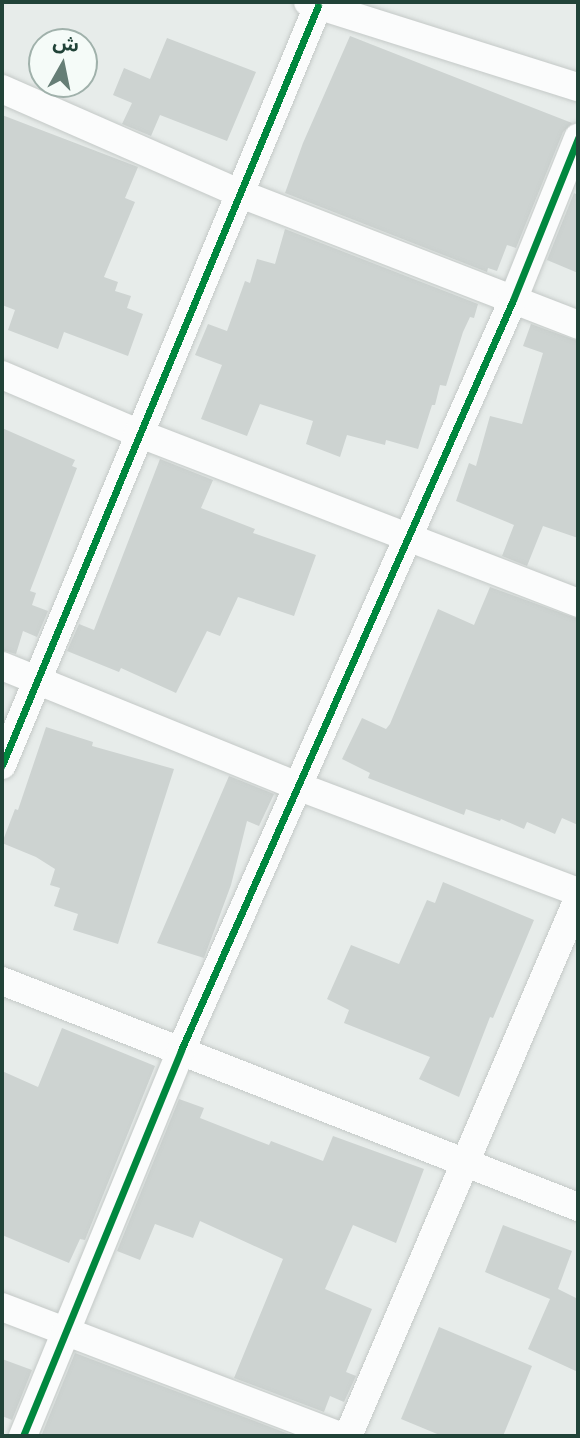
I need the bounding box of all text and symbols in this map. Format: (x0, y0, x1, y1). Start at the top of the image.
north arrow (28, 28, 98, 98)
text: ش (51, 30, 81, 57)

